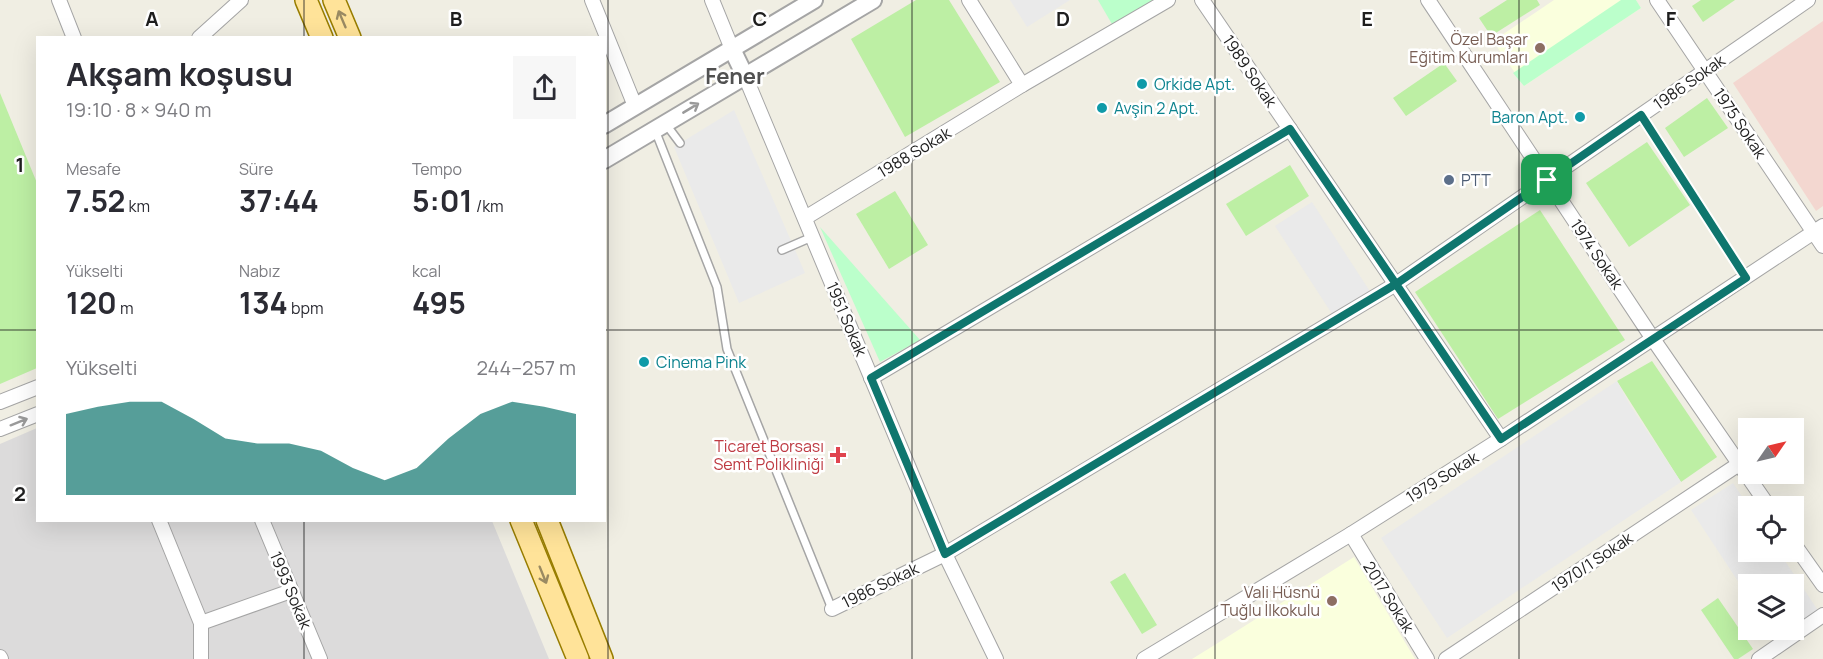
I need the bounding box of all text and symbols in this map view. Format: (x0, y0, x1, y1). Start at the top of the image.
text: A (145, 5, 159, 32)
text: B (450, 5, 463, 32)
text: C (753, 5, 767, 32)
text: D (1056, 5, 1070, 32)
text: E (1361, 5, 1373, 32)
text: F (1666, 5, 1677, 32)
one-way arrow (336, 10, 347, 28)
place label: Özel Başar Eğitim Kurumları (1409, 28, 1528, 68)
street label: 1989 Sokak (1218, 31, 1283, 112)
marker: Özel Başar Eğitim Kurumları (1533, 41, 1547, 55)
street label: 1986 Sokak (1649, 49, 1730, 115)
text: Akşam koşusu (66, 51, 293, 96)
button: share (513, 56, 576, 119)
district label: Fener (705, 61, 765, 91)
place label: Orkide Apt. (1154, 73, 1235, 95)
marker: Orkide Apt. (1135, 77, 1149, 91)
street label: 1975 Sokak (1708, 83, 1772, 163)
text: 19:10 · 8 × 940 m (66, 96, 211, 123)
place label: Avşin 2 Apt. (1114, 97, 1199, 119)
marker: Avşin 2 Apt. (1095, 101, 1109, 115)
one-way arrow (682, 102, 699, 114)
place label: Baron Apt. (1491, 106, 1568, 128)
marker: Baron Apt. (1573, 110, 1587, 124)
street label: 1988 Sokak (873, 121, 956, 183)
text: 1 (16, 151, 24, 178)
pin (1521, 154, 1572, 205)
text: Mesafe (66, 158, 121, 180)
text: Süre (239, 158, 273, 180)
text: Tempo (412, 158, 462, 180)
icon: arrive (1530, 163, 1563, 196)
place label: PTT (1461, 169, 1491, 191)
marker: PTT (1442, 173, 1456, 187)
text: 7.52 (66, 180, 125, 221)
text: 37:44 (239, 180, 319, 221)
text: 5:01 (412, 180, 473, 221)
text: km (125, 195, 150, 217)
text: /km (473, 195, 504, 217)
street label: 1974 Sokak (1565, 215, 1629, 294)
text: Yükselti (66, 260, 123, 282)
text: Nabız (239, 260, 281, 282)
text: kcal (412, 260, 441, 282)
street label: 1951 Sokak (821, 278, 873, 361)
text: 120 (66, 282, 117, 323)
text: 134 (239, 282, 288, 323)
text: 495 (412, 282, 466, 323)
text: m (117, 297, 134, 319)
text: bpm (288, 297, 324, 319)
place label: Cinema Pink (656, 351, 747, 373)
text: Yükselti (66, 354, 137, 381)
text: 244–257 m (476, 354, 576, 381)
marker: Cinema Pink (637, 355, 651, 369)
one-way arrow (9, 416, 27, 427)
north arrow (1738, 418, 1804, 484)
map controls (1738, 418, 1804, 640)
place label: Ticaret Borsası Semt Polikliniği (713, 435, 824, 475)
marker: Ticaret Borsası Semt Polikliniği (829, 446, 847, 464)
street label: 1979 Sokak (1402, 446, 1483, 508)
text: 2 (14, 480, 26, 507)
button: locate (1738, 496, 1804, 562)
street label: 1970/1 Sokak (1547, 526, 1638, 597)
street label: 1993 Sokak (265, 548, 318, 633)
street label: 1986 Sokak (838, 557, 923, 613)
street label: 2017 Sokak (1358, 557, 1420, 638)
one-way arrow (538, 565, 549, 583)
button: layers (1738, 574, 1804, 640)
place label: Vali Hüsnü Tuğlu İlkokulu (1220, 581, 1320, 621)
marker: Vali Hüsnü Tuğlu İlkokulu (1325, 594, 1339, 608)

